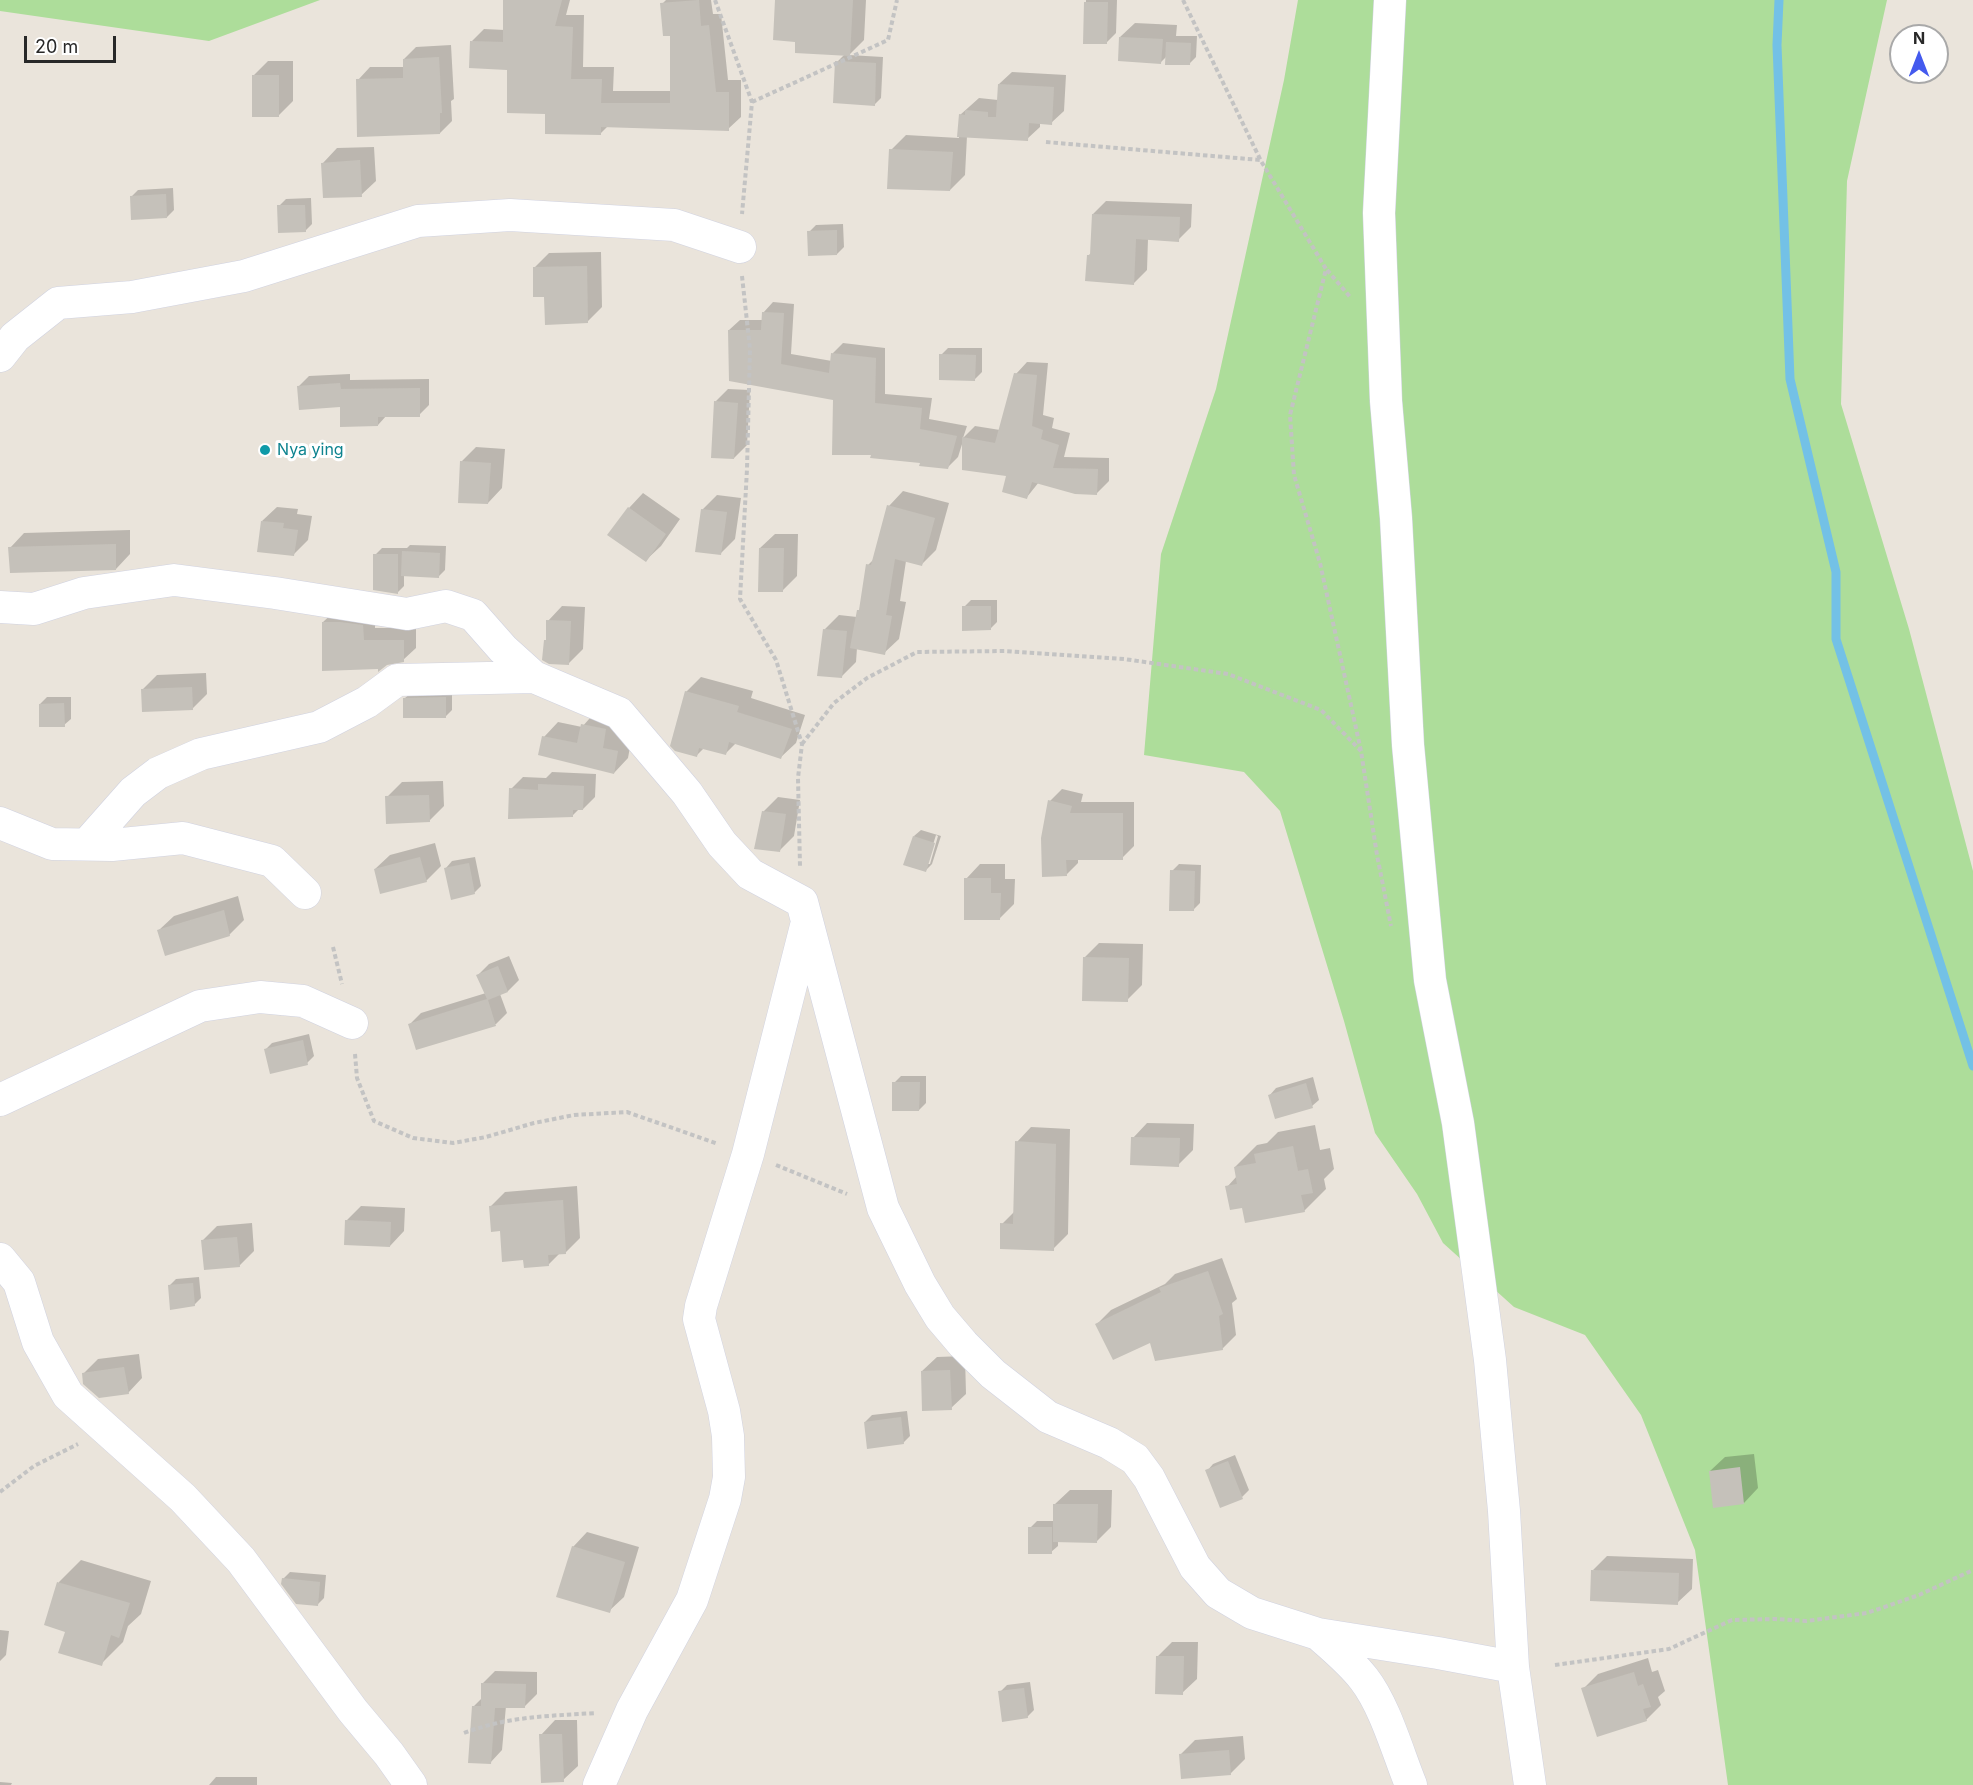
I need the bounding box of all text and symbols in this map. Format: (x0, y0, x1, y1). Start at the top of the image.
scale bar (27, 24, 118, 62)
north arrow (1889, 24, 1949, 84)
text: N (1913, 28, 1925, 48)
text: 20 m (35, 36, 78, 57)
place label: Nya ying (277, 440, 344, 460)
marker: Nya ying (258, 443, 272, 457)

